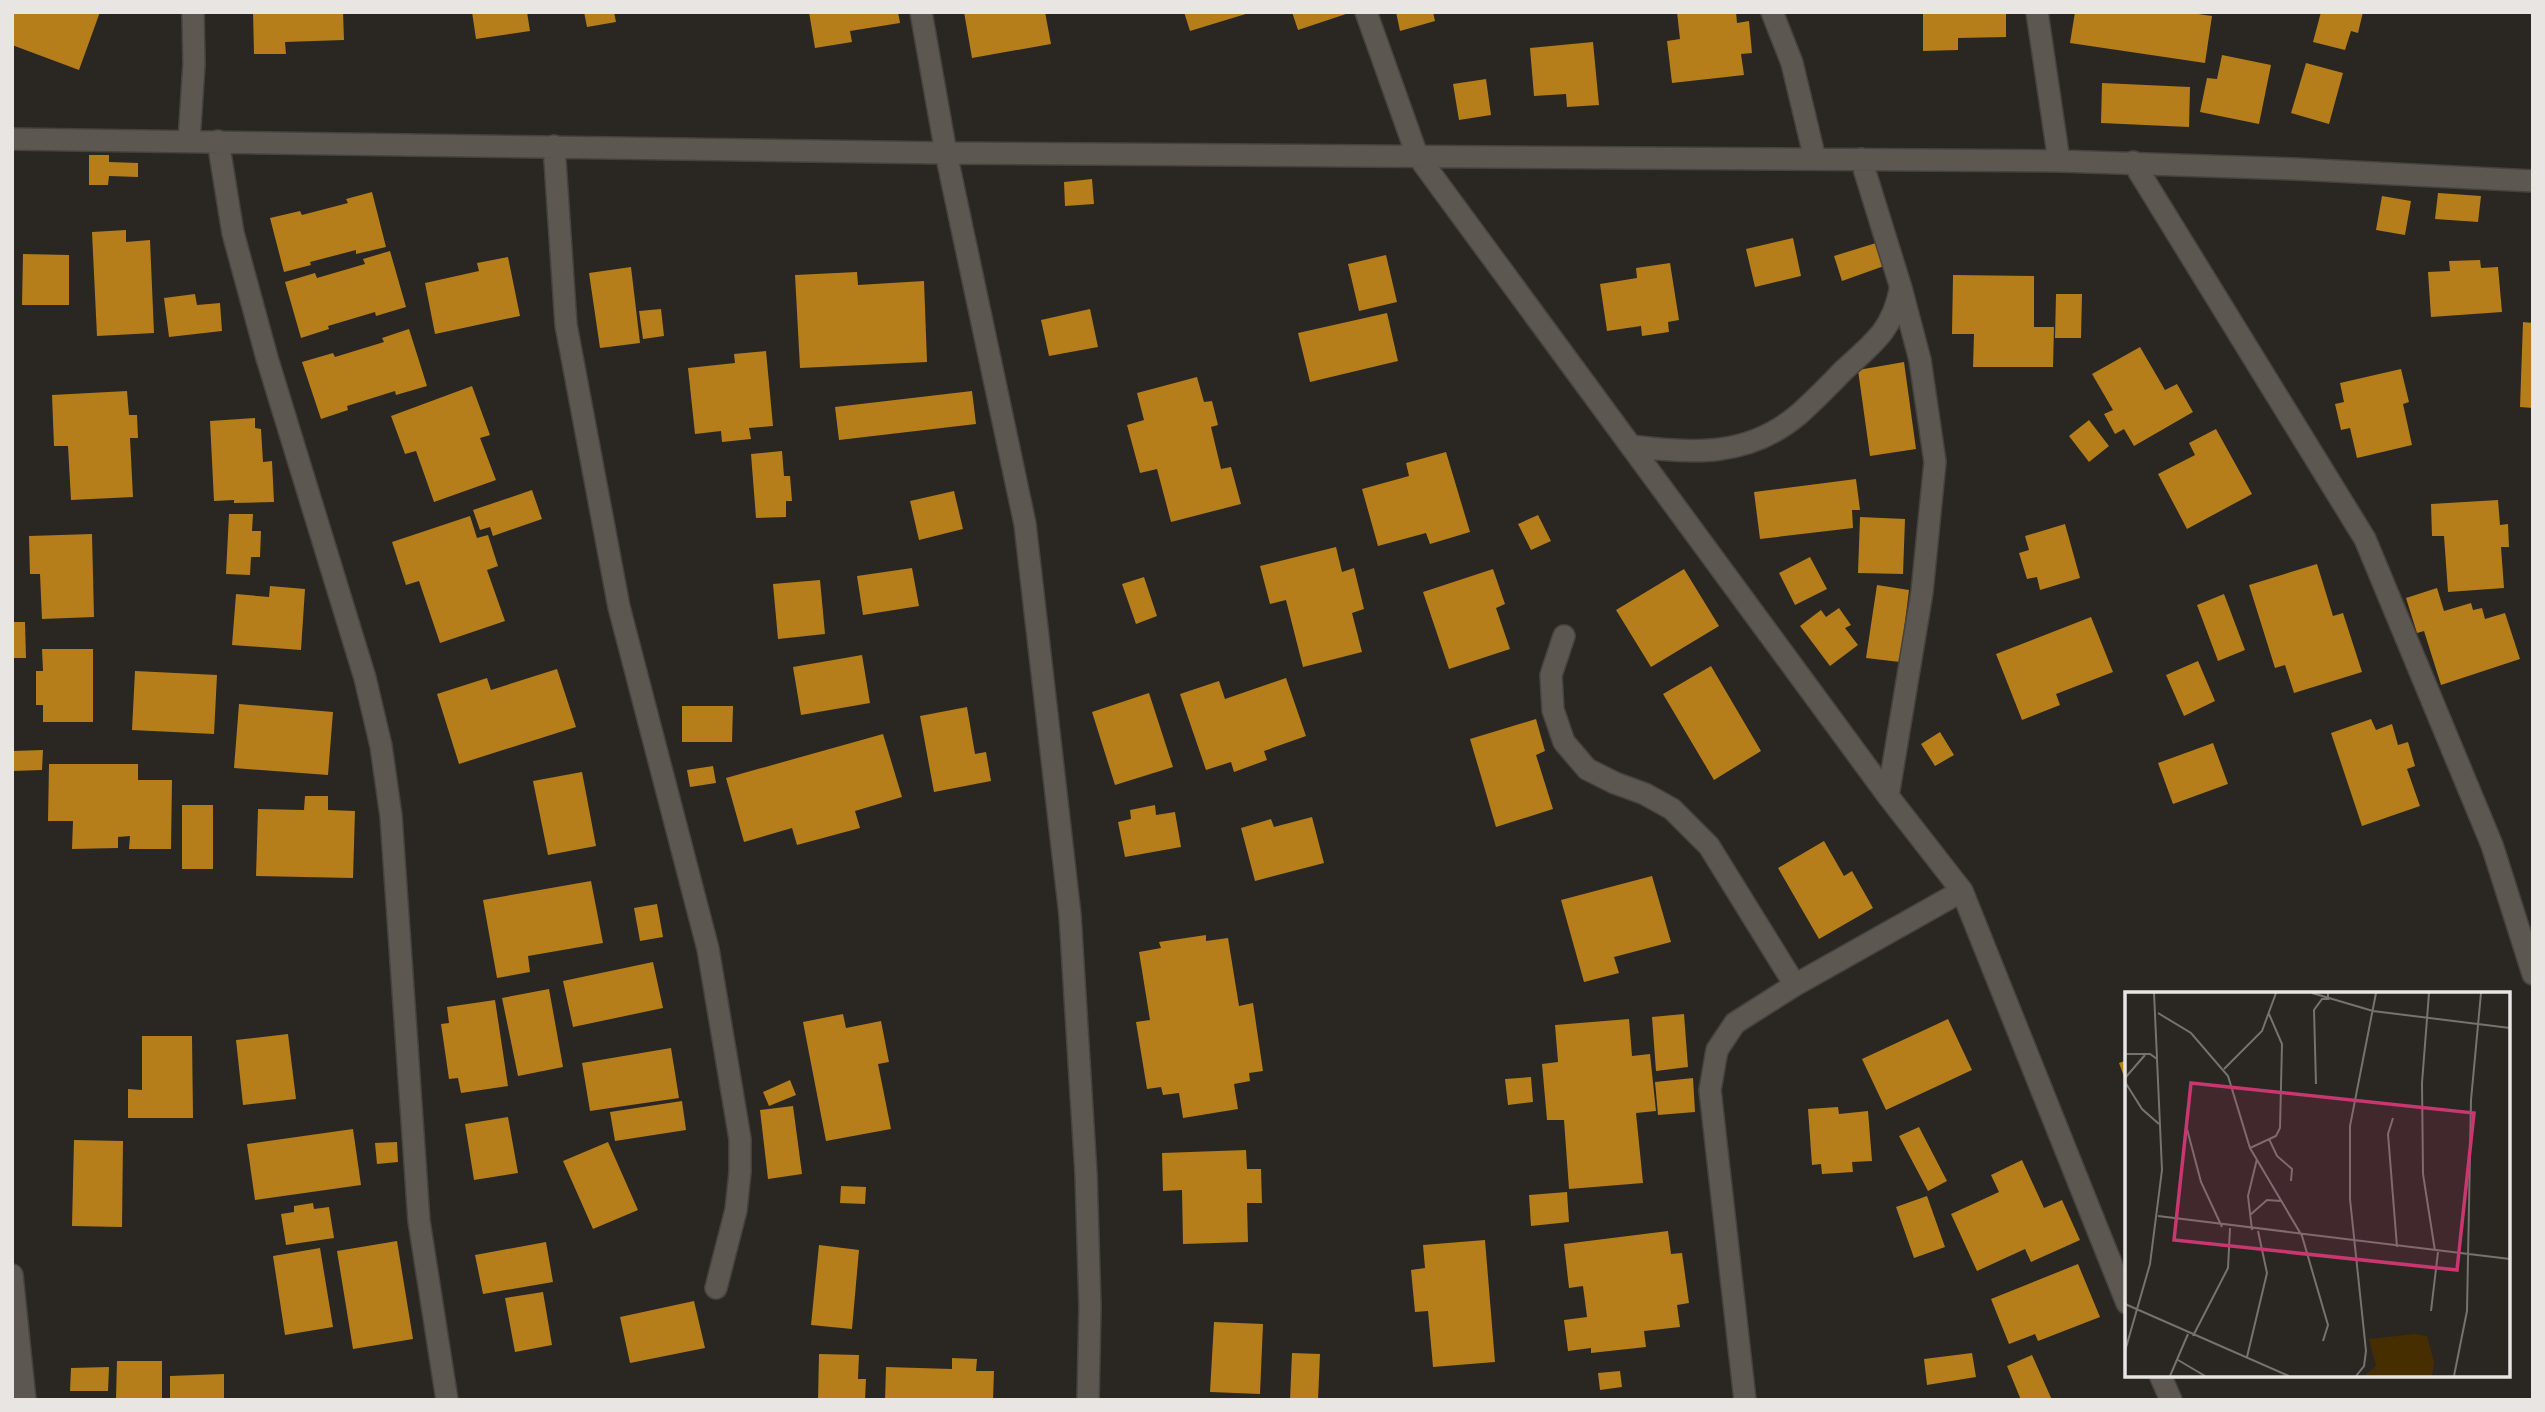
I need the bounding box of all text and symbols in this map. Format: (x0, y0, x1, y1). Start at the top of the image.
inset map (2125, 992, 2510, 1377)

